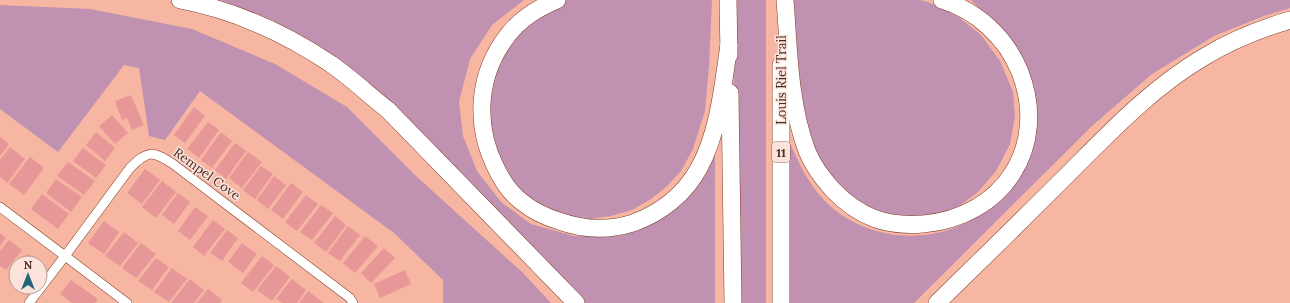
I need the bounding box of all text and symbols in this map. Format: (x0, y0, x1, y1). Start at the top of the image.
street label: Louis Riel Trail (773, 35, 790, 125)
road number: 11 (772, 142, 790, 162)
street label: Rempel Cove (170, 144, 244, 204)
north arrow (8, 255, 48, 295)
text: N (24, 258, 33, 272)

